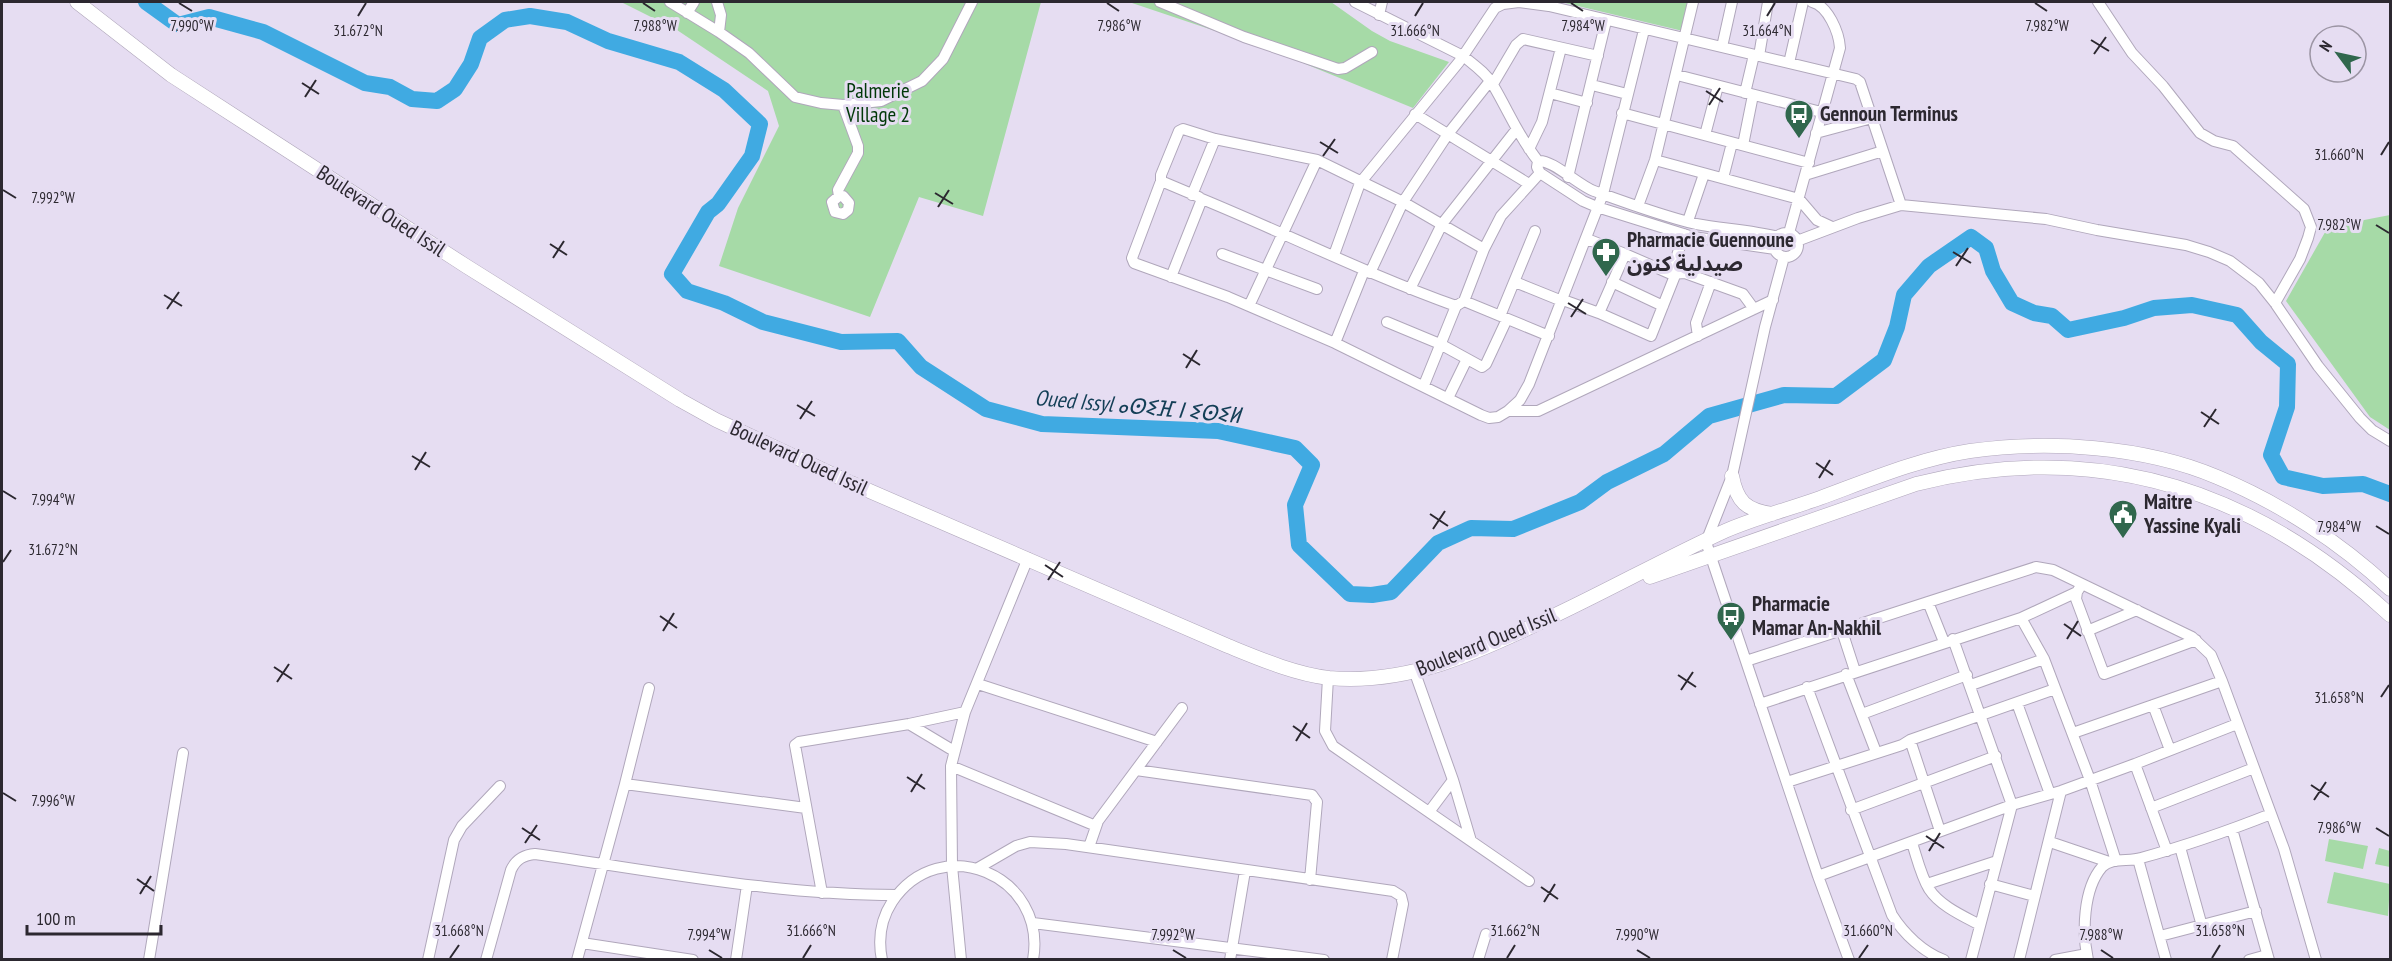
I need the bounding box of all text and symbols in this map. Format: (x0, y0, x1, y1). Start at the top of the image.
text: 7.990°W (170, 16, 214, 35)
text: 7.988°W (633, 16, 677, 35)
text: 7.986°W (1097, 16, 1141, 35)
text: 7.984°W (1561, 16, 1605, 35)
text: 7.982°W (2025, 16, 2069, 35)
text: 31.672°N (333, 21, 383, 40)
text: 31.666°N (1390, 21, 1440, 40)
text: 31.664°N (1742, 21, 1792, 40)
north arrow (2308, 24, 2368, 84)
text: N (2315, 37, 2336, 55)
park label: Palmerie Village 2 (845, 77, 910, 128)
bus stop icon: Gennoun Terminus (1783, 98, 1815, 140)
place label: Gennoun Terminus (1820, 100, 1958, 127)
text: 31.660°N (2314, 145, 2364, 164)
street label: Boulevard Oued Issil (312, 159, 451, 262)
text: 7.992°W (31, 188, 75, 207)
text: 7.982°W (2317, 215, 2361, 234)
place label: Pharmacie Guennoune صيدلية كنون (1627, 226, 1794, 277)
pharmacy icon: Pharmacie Guennoune صيدلية كنون (1590, 236, 1622, 278)
water label: Oued Issyl ⴰⵙⵉⴼ ⵏ ⵉⵙⵉⵍ (1034, 383, 1245, 429)
street label: Boulevard Oued Issil (726, 414, 872, 501)
place label: Maitre Yassine Kyali (2143, 488, 2241, 539)
text: 7.994°W (31, 490, 75, 509)
public building icon: Maitre Yassine Kyali (2107, 498, 2139, 540)
text: 7.984°W (2317, 517, 2361, 536)
text: 31.672°N (28, 540, 78, 559)
place label: Pharmacie Mamar An-Nakhil (1752, 590, 1882, 641)
bus stop icon: Pharmacie Mamar An-Nakhil (1715, 600, 1747, 642)
street label: Boulevard Oued Issil (1412, 601, 1560, 682)
text: 31.658°N (2314, 688, 2364, 707)
text: 7.996°W (31, 791, 75, 810)
text: 7.986°W (2317, 818, 2361, 837)
scale bar (27, 898, 160, 936)
text: 100 m (36, 907, 76, 930)
text: 31.668°N (434, 921, 484, 940)
text: 31.666°N (786, 921, 836, 940)
text: 31.662°N (1490, 921, 1540, 940)
text: 31.660°N (1843, 921, 1893, 940)
text: 31.658°N (2195, 921, 2245, 940)
text: 7.994°W (687, 925, 731, 944)
text: 7.992°W (1151, 925, 1195, 944)
text: 7.990°W (1615, 925, 1659, 944)
text: 7.988°W (2079, 925, 2123, 944)

